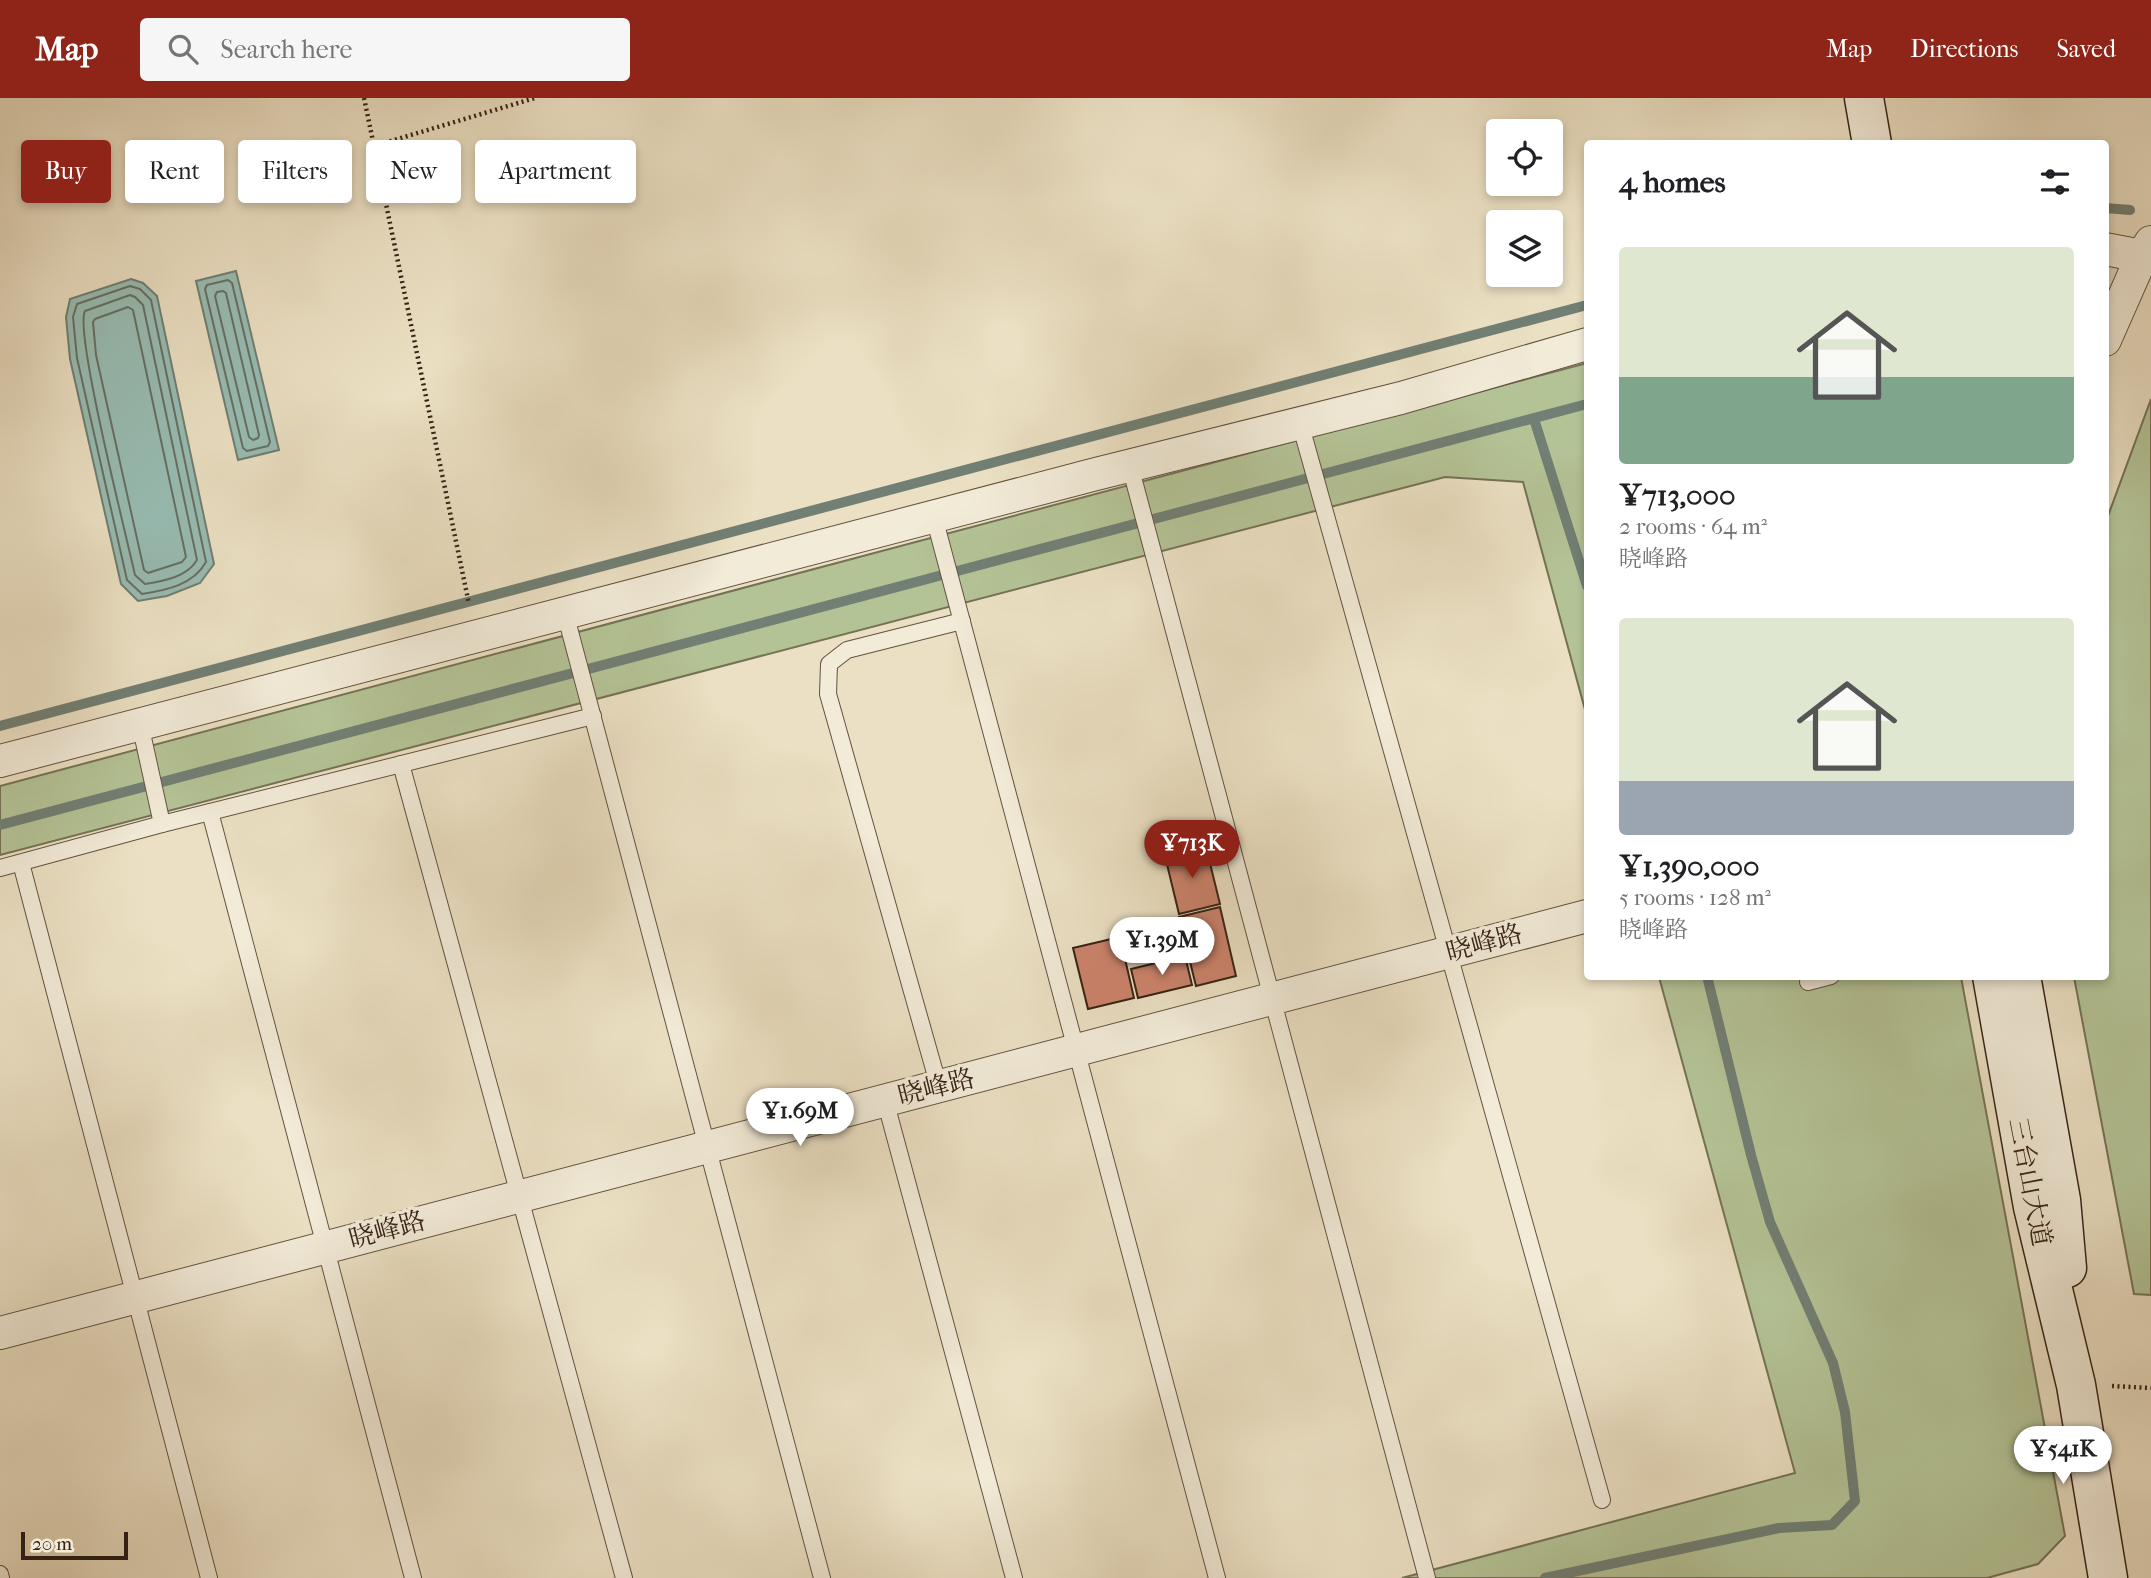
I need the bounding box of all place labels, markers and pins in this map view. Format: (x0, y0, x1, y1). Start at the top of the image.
pin: ¥713K (1143, 820, 1241, 880)
pin: ¥1.39M (1105, 918, 1219, 977)
pin: ¥1.69M (743, 1088, 857, 1148)
pin: ¥541K (2014, 1426, 2112, 1486)

